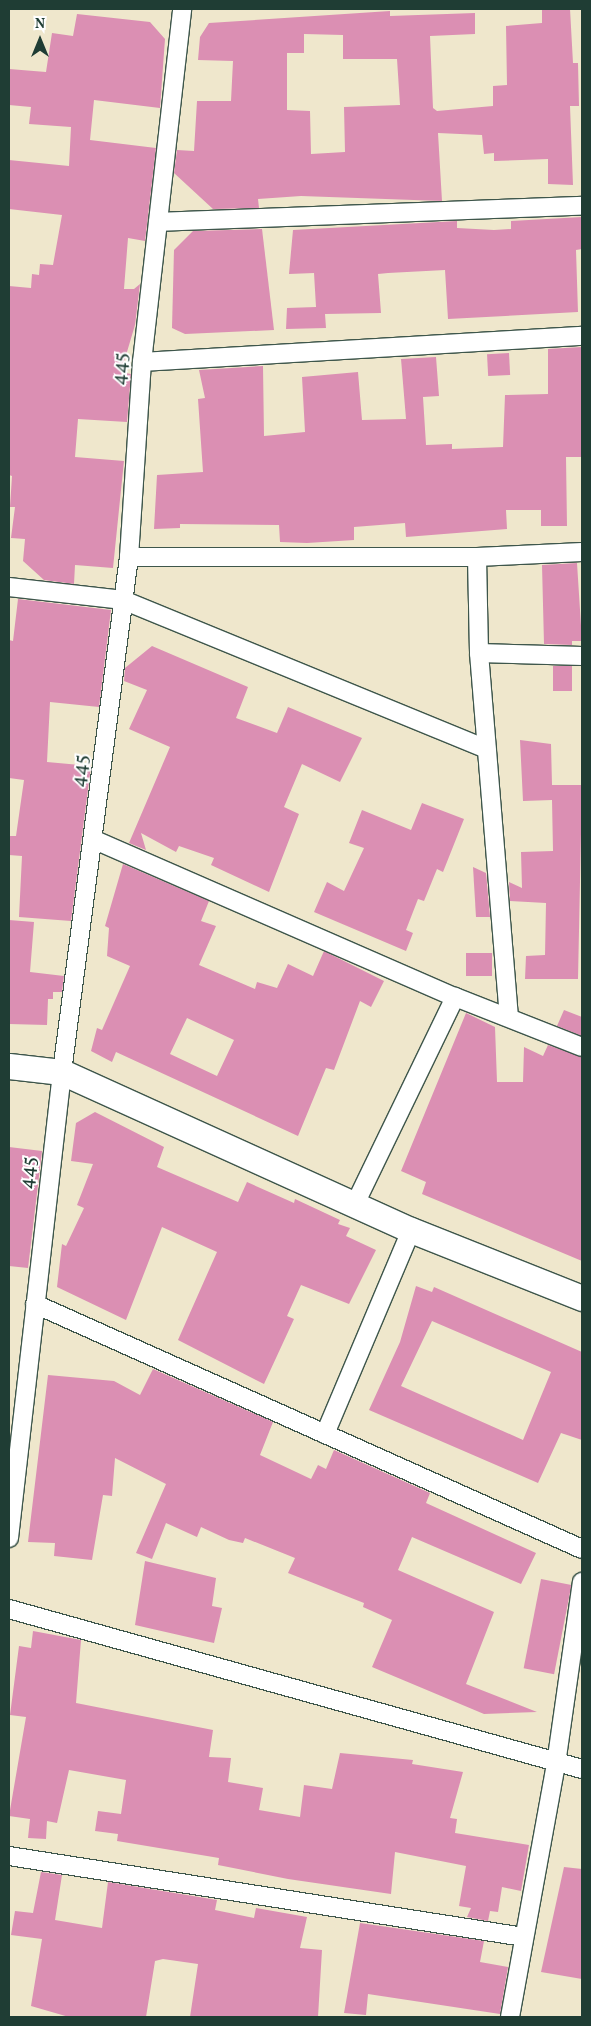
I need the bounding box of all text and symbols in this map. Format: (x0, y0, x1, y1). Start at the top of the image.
north arrow (15, 15, 65, 65)
text: N (35, 15, 45, 34)
street label: 445 (108, 352, 134, 386)
street label: 445 (67, 753, 95, 789)
street label: 445 (15, 1155, 43, 1191)

